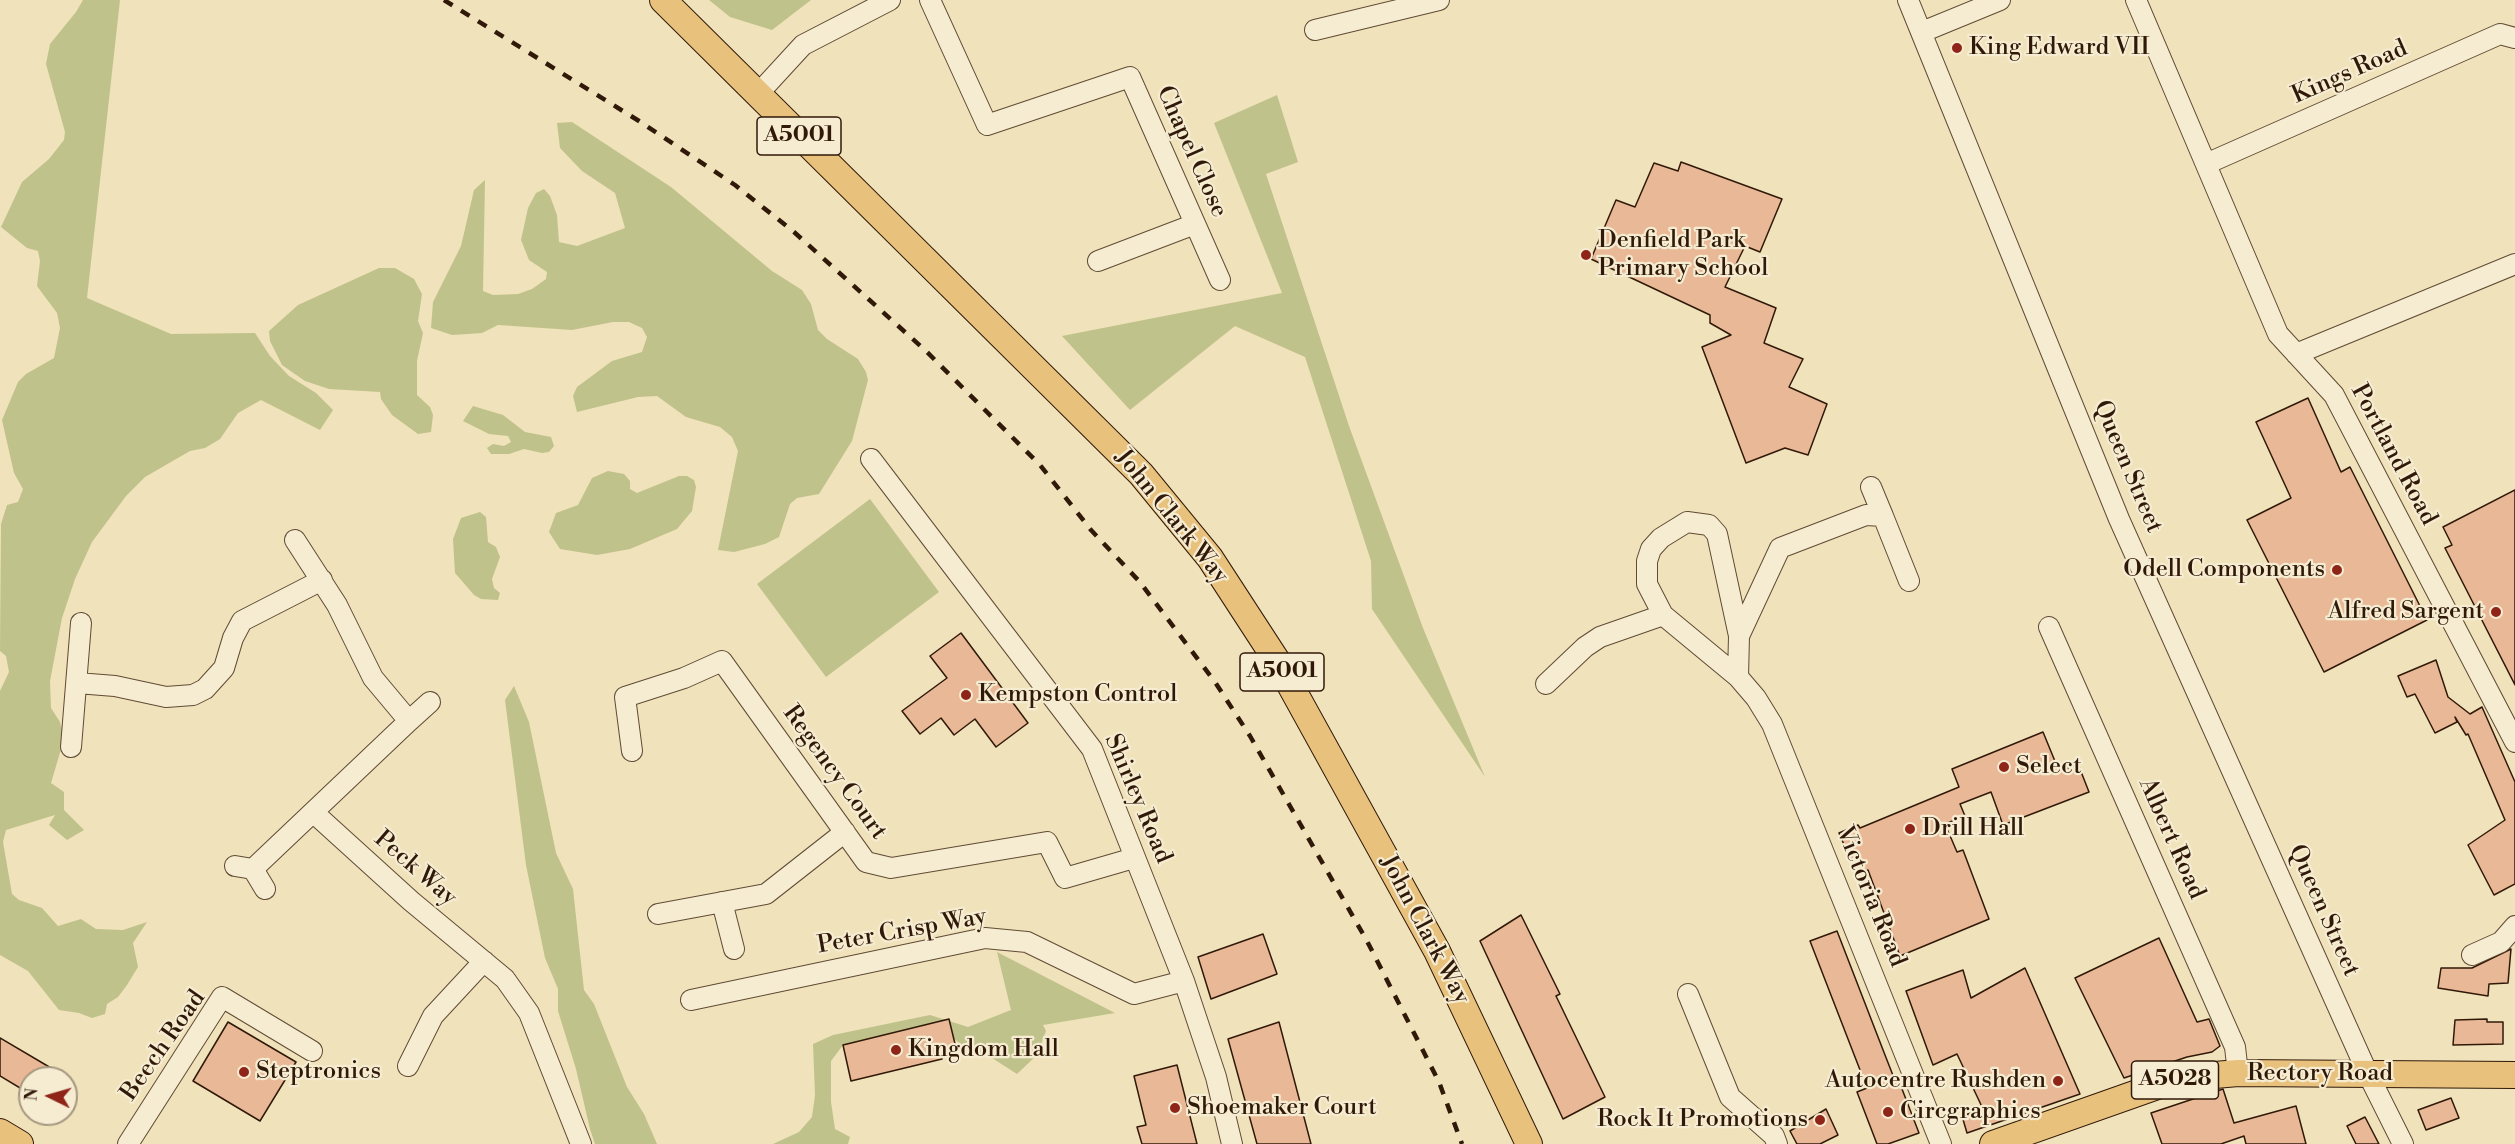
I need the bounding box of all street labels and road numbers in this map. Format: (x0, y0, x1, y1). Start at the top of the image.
street label: Kings Road (2288, 35, 2412, 111)
street label: Chapel Close (1149, 82, 1233, 222)
road number: A5001 (757, 117, 841, 155)
street label: Portland Road (2344, 379, 2442, 531)
street label: Queen Street (2086, 396, 2168, 538)
street label: John Clark Way (1108, 444, 1234, 590)
road number: A5001 (1240, 653, 1324, 691)
street label: Regency Court (776, 700, 892, 846)
street label: Shirley Road (1097, 730, 1177, 868)
street label: Albert Road (2132, 774, 2210, 904)
street label: Victoria Road (1829, 823, 1911, 971)
street label: Peck Way (368, 825, 462, 913)
street label: Queen Street (2281, 841, 2365, 981)
street label: John Clark Way (1373, 851, 1475, 1009)
street label: Peter Crisp Way (815, 903, 989, 961)
street label: Beech Road (116, 985, 212, 1107)
street label: Rectory Road (2247, 1060, 2393, 1088)
road number: A5028 (2132, 1061, 2218, 1099)

